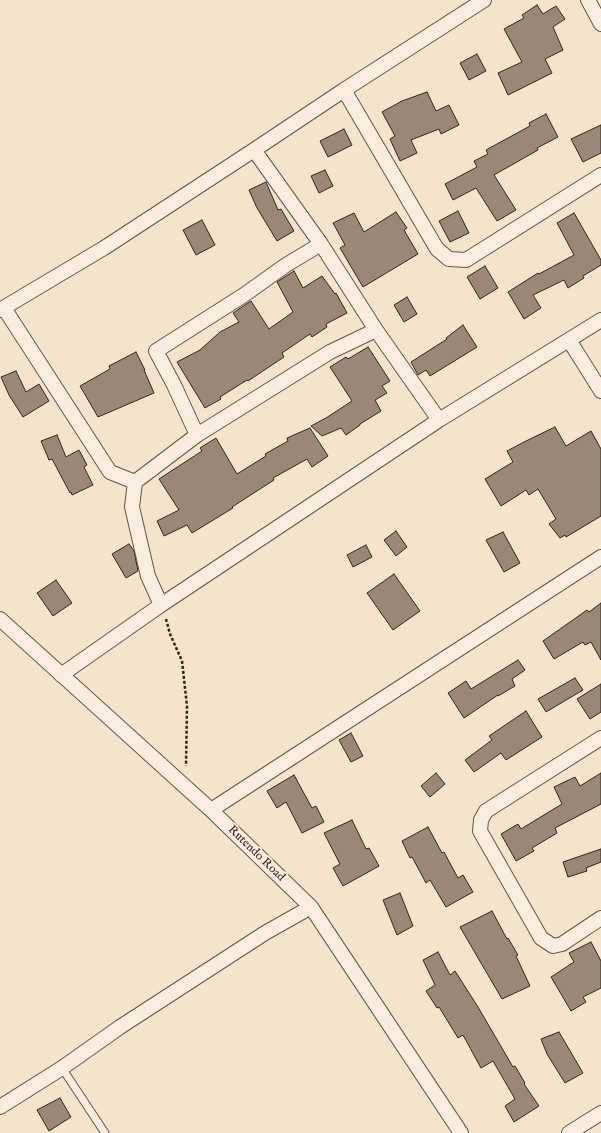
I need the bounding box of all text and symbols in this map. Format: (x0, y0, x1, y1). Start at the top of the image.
street label: Rutendo Road (224, 823, 288, 885)

